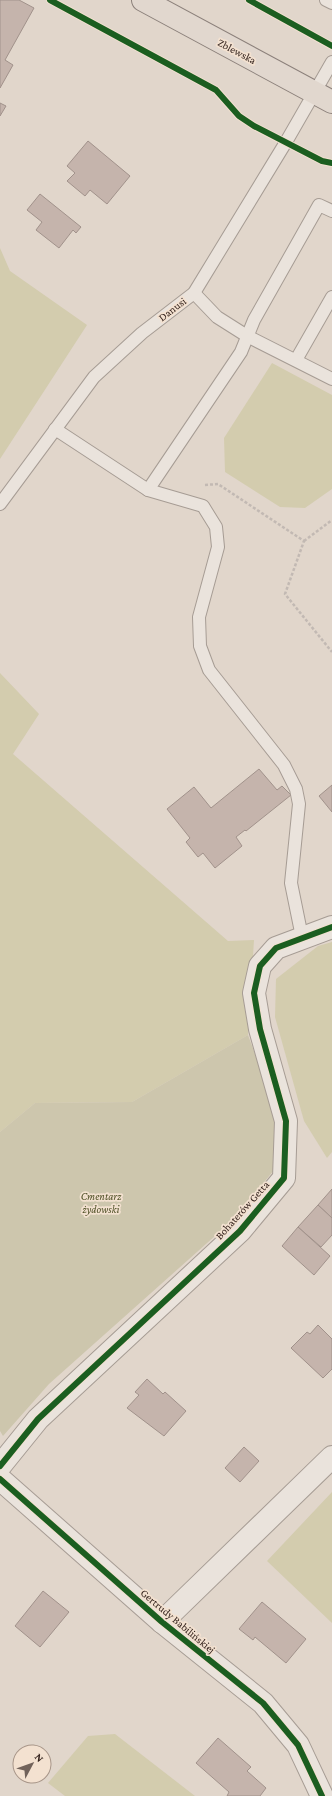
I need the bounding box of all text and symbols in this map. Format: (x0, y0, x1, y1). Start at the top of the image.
street label: Zblewska (216, 36, 258, 66)
street label: Danusi (156, 295, 188, 323)
street label: Bohaterów Getta (213, 1178, 271, 1242)
park label: Cmentarz żydowski (81, 1190, 122, 1216)
street label: Gertrudy Babilińskiej (138, 1586, 218, 1657)
north arrow (12, 1744, 52, 1784)
text: N (33, 1751, 47, 1765)

